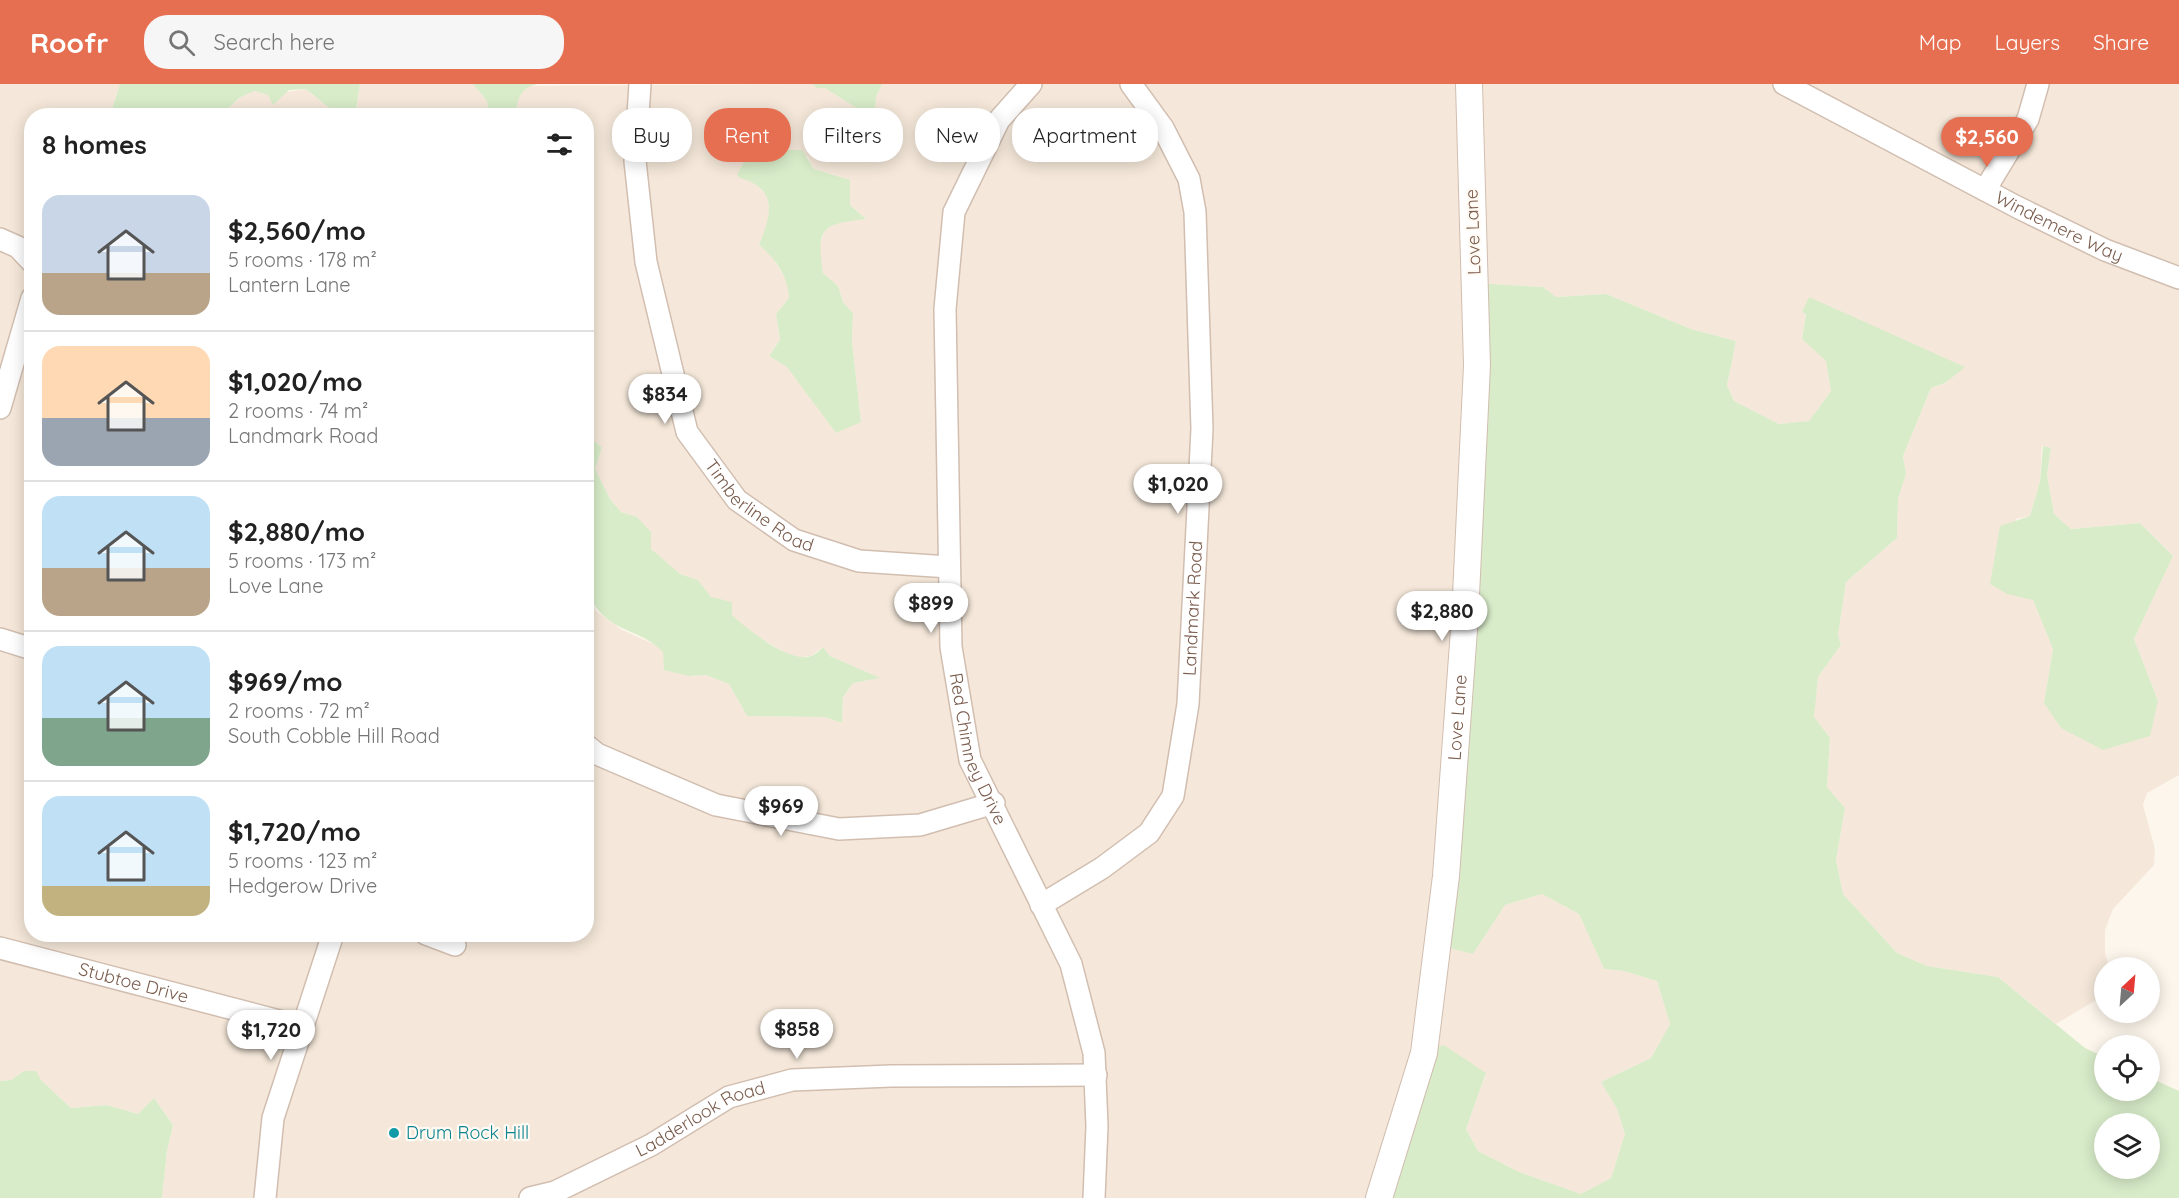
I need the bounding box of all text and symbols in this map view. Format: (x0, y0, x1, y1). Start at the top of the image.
search box (144, 15, 564, 69)
text: Roofr (30, 25, 108, 60)
icon: search (165, 26, 198, 59)
text: Search here (213, 28, 335, 56)
text: Map (1919, 29, 1962, 55)
text: Layers (1995, 29, 2060, 55)
text: Share (2093, 29, 2149, 55)
chip: Buy (612, 108, 692, 162)
chip: Rent (704, 108, 791, 162)
chip: Filters (803, 108, 903, 162)
chip: New (915, 108, 1000, 162)
chip: Apartment (1012, 108, 1158, 162)
pin: $2,560 (1938, 117, 2036, 168)
text: $2,560 (1955, 124, 2019, 149)
text: 8 homes (42, 128, 147, 161)
icon: filters (543, 128, 576, 161)
street label: Windemere Way (1991, 186, 2126, 267)
street label: Love Lane (1460, 189, 1485, 275)
text: $2,560/mo (228, 214, 366, 247)
icon: home (90, 219, 162, 291)
text: 5 rooms · 178 m² (228, 247, 377, 272)
text: Lantern Lane (228, 272, 351, 297)
text: $1,020/mo (228, 365, 362, 398)
icon: home (90, 370, 162, 442)
pin: $834 (629, 374, 701, 425)
text: $834 (642, 381, 688, 406)
text: 2 rooms · 74 m² (228, 398, 368, 423)
text: Landmark Road (228, 423, 378, 448)
street label: Timberline Road (700, 454, 817, 557)
pin: $1,020 (1129, 464, 1227, 515)
text: $1,020 (1147, 471, 1209, 496)
text: $2,880/mo (228, 515, 365, 548)
icon: home (90, 520, 162, 592)
street label: Landmark Road (1177, 540, 1207, 677)
text: 5 rooms · 173 m² (228, 548, 376, 573)
text: Love Lane (228, 573, 323, 598)
pin: $899 (895, 583, 967, 634)
text: $899 (908, 590, 954, 615)
pin: $2,880 (1393, 591, 1491, 642)
text: $2,880 (1410, 598, 1474, 623)
text: $969/mo (228, 665, 342, 698)
icon: home (90, 670, 162, 742)
street label: Red Chimney Drive (945, 671, 1012, 829)
street label: Love Lane (1442, 674, 1472, 761)
text: 2 rooms · 72 m² (228, 698, 370, 723)
text: South Cobble Hill Road (228, 723, 440, 748)
pin: $969 (745, 786, 817, 837)
text: $969 (758, 793, 804, 818)
text: $1,720/mo (228, 815, 361, 848)
icon: home (90, 820, 162, 892)
text: 5 rooms · 123 m² (228, 848, 377, 873)
text: Hedgerow Drive (228, 873, 377, 898)
street label: Stubtoe Drive (76, 957, 191, 1008)
north arrow (2094, 957, 2160, 1023)
map controls (2094, 957, 2160, 1179)
pin: $858 (761, 1009, 833, 1060)
pin: $1,720 (222, 1010, 320, 1061)
text: $858 (774, 1016, 820, 1041)
text: $1,720 (241, 1017, 301, 1042)
button: locate (2094, 1035, 2160, 1101)
street label: Ladderlook Road (632, 1076, 768, 1162)
button: layers (2094, 1113, 2160, 1179)
place label: Drum Rock Hill (406, 1121, 529, 1144)
marker: Drum Rock Hill (387, 1126, 401, 1140)

